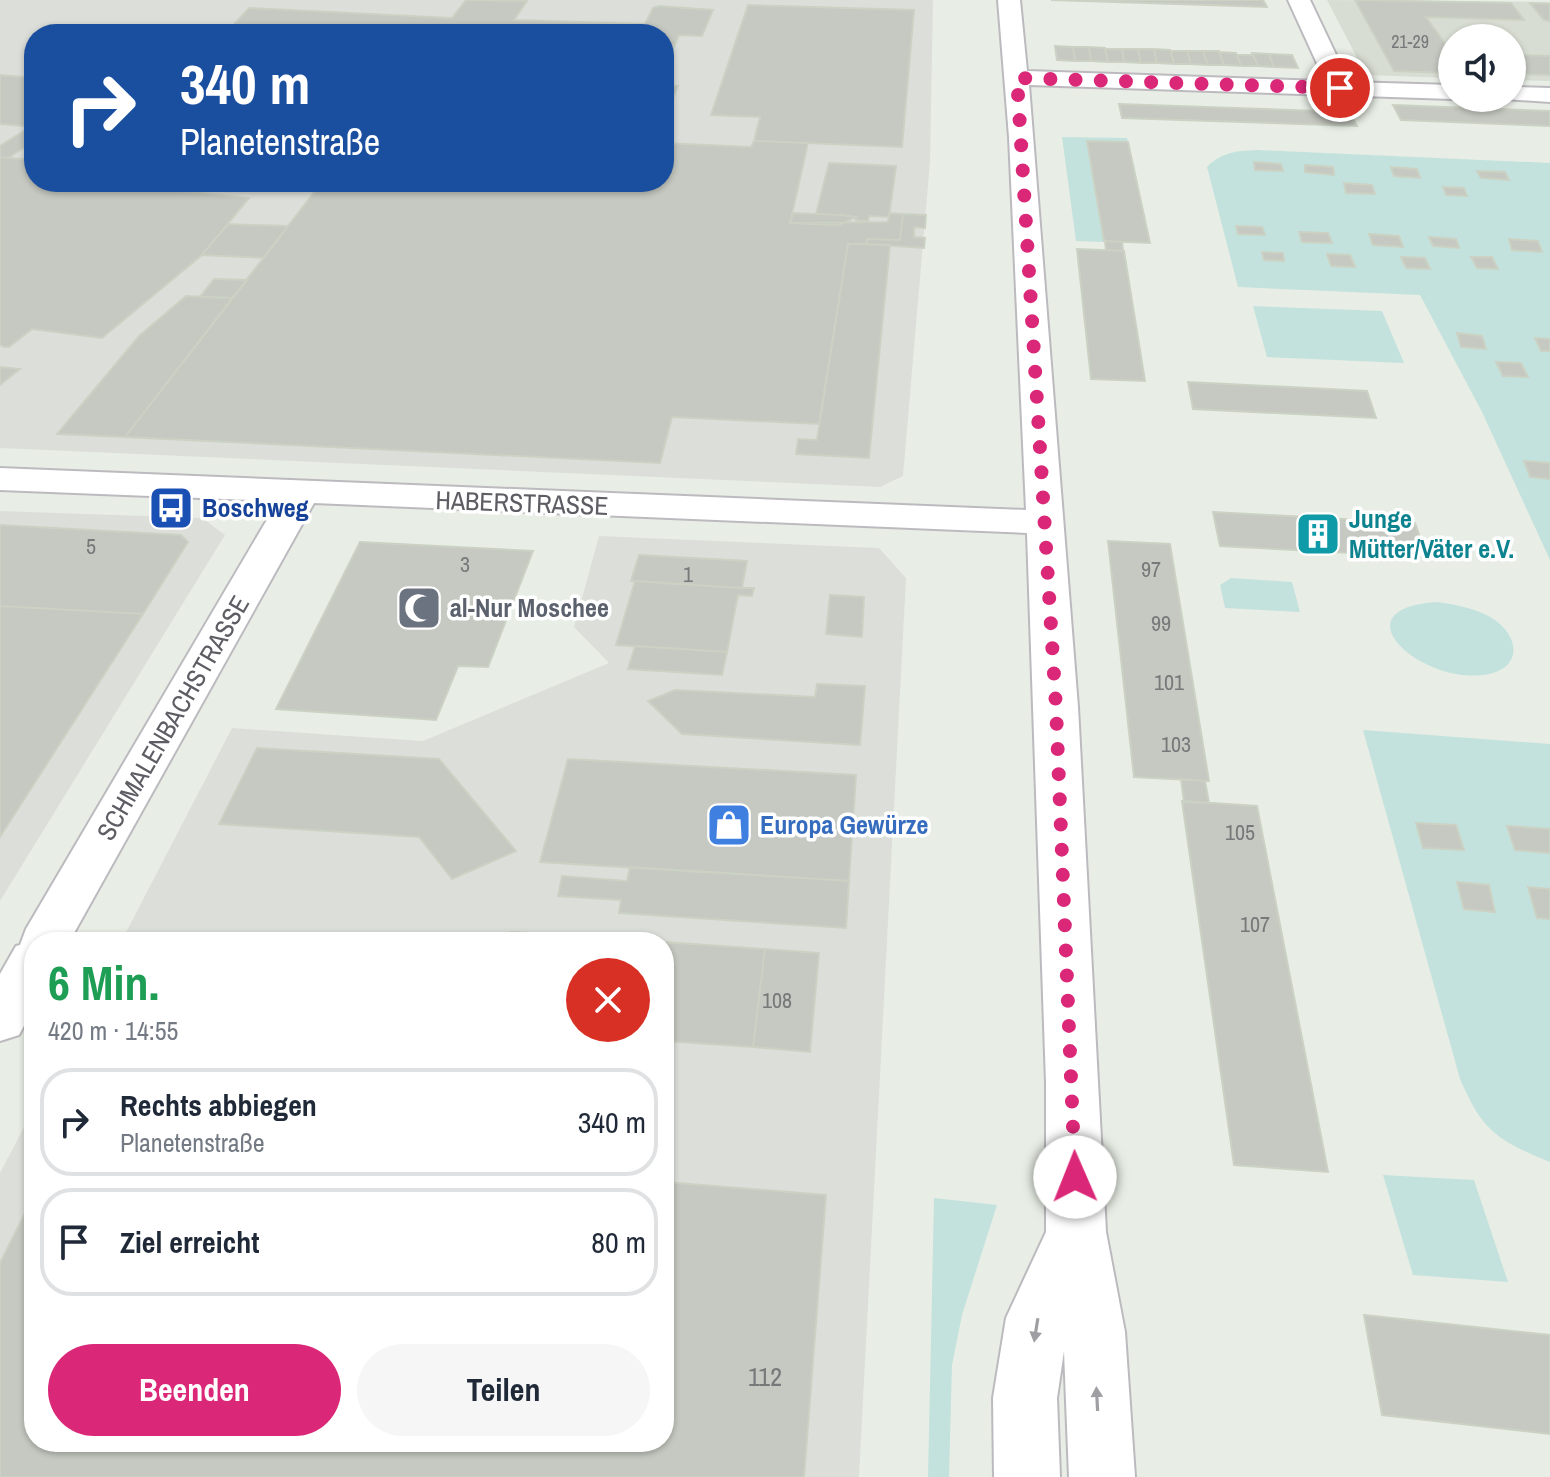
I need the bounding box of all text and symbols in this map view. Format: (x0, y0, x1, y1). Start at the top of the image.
map controls (1438, 24, 1526, 112)
button: sound (1438, 24, 1526, 112)
house number: 21-29 (1391, 29, 1429, 54)
text: 340 m (180, 46, 310, 121)
pin (1306, 54, 1374, 122)
icon: right (48, 56, 152, 160)
icon: arrive (1318, 66, 1362, 110)
text: Planetenstraße (180, 118, 380, 166)
street label: HABERSTRASSE (435, 482, 609, 523)
bus stop icon: Boschweg (147, 484, 195, 532)
place label: Boschweg (202, 490, 309, 525)
place label: Junge Mütter/Väter e.V. (1349, 501, 1514, 566)
building icon: Junge Mütter/Väter e.V. (1294, 510, 1342, 558)
house number: 5 (86, 531, 96, 561)
house number: 3 (460, 549, 470, 579)
house number: 97 (1141, 554, 1161, 584)
house number: 1 (683, 559, 693, 589)
mosque icon: al-Nur Moschee (395, 584, 443, 632)
street label: SCHMALENBACHSTRASSE (88, 589, 257, 847)
place label: al-Nur Moschee (450, 590, 609, 625)
house number: 99 (1151, 608, 1171, 638)
house number: 101 (1154, 667, 1184, 697)
house number: 103 (1161, 729, 1191, 759)
shop icon: Europa Gewürze (705, 801, 753, 849)
place label: Europa Gewürze (760, 807, 928, 842)
house number: 105 (1225, 817, 1255, 847)
house number: 107 (1240, 909, 1270, 939)
text: 6 Min. (48, 950, 160, 1015)
button: close (566, 958, 650, 1042)
house number: 108 (762, 985, 792, 1015)
text: 420 m · 14:55 (48, 1013, 178, 1048)
text: Rechts abbiegen (120, 1085, 317, 1125)
icon: right (52, 1100, 96, 1144)
text: 340 m (578, 1102, 646, 1142)
text: Planetenstraße (120, 1125, 265, 1160)
position arrow (1033, 1135, 1117, 1219)
icon: arrive (52, 1220, 96, 1264)
text: Ziel erreicht (120, 1222, 259, 1262)
text: 80 m (591, 1222, 646, 1262)
one-way arrow (1029, 1318, 1041, 1343)
button: Beenden (48, 1344, 341, 1436)
button: Teilen (357, 1344, 650, 1436)
house number: 112 (748, 1359, 782, 1394)
one-way arrow (1091, 1386, 1104, 1411)

